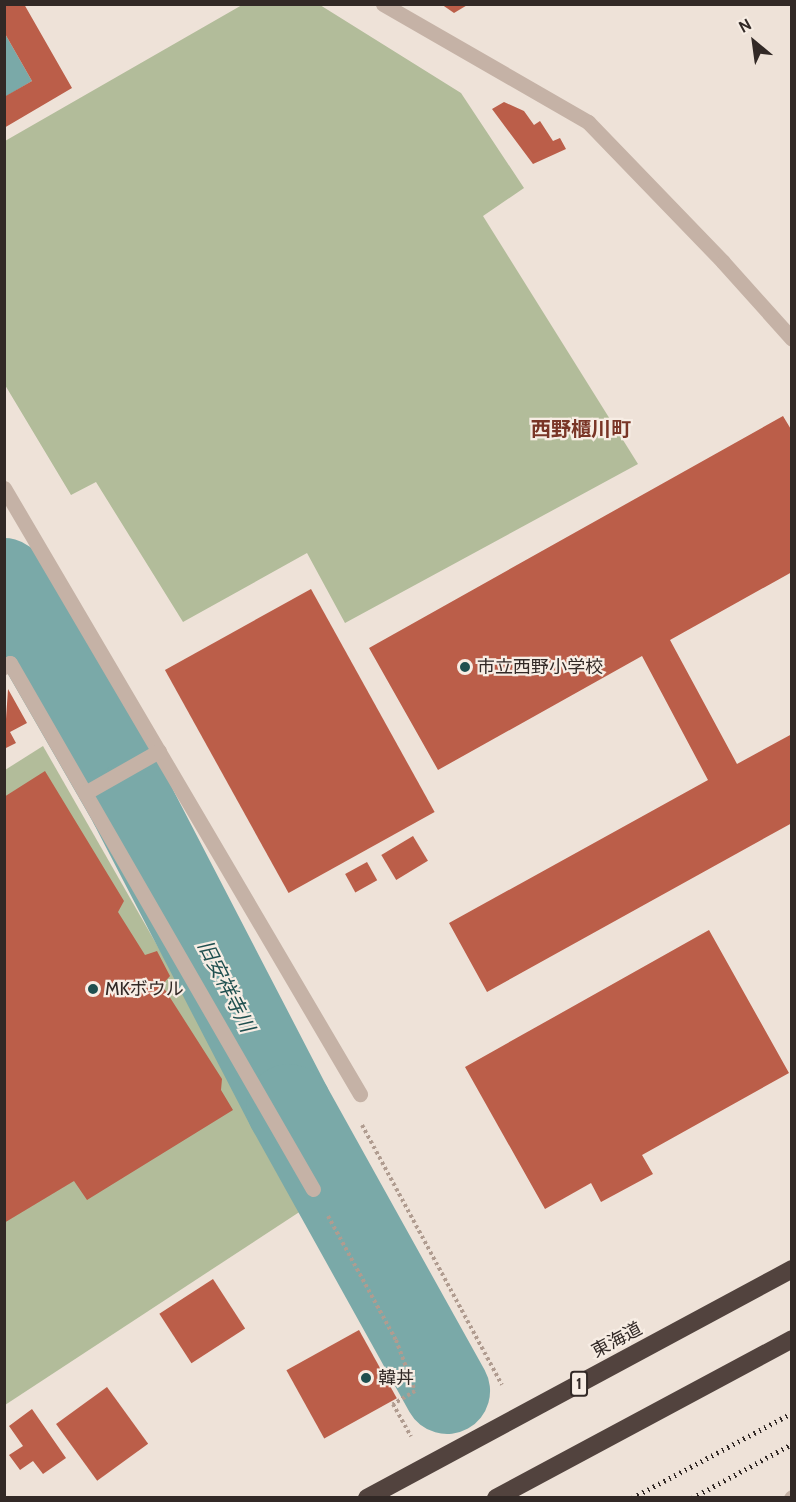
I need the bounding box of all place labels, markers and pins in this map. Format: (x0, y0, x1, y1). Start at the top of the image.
place label: 市立西野小学校 (477, 656, 603, 678)
marker: 市立西野小学校 (458, 660, 472, 674)
place label: MKボウル (105, 978, 184, 1000)
marker: MKボウル (86, 982, 100, 996)
place label: 韓丼 (378, 1367, 414, 1389)
marker: 韓丼 (359, 1371, 373, 1385)

